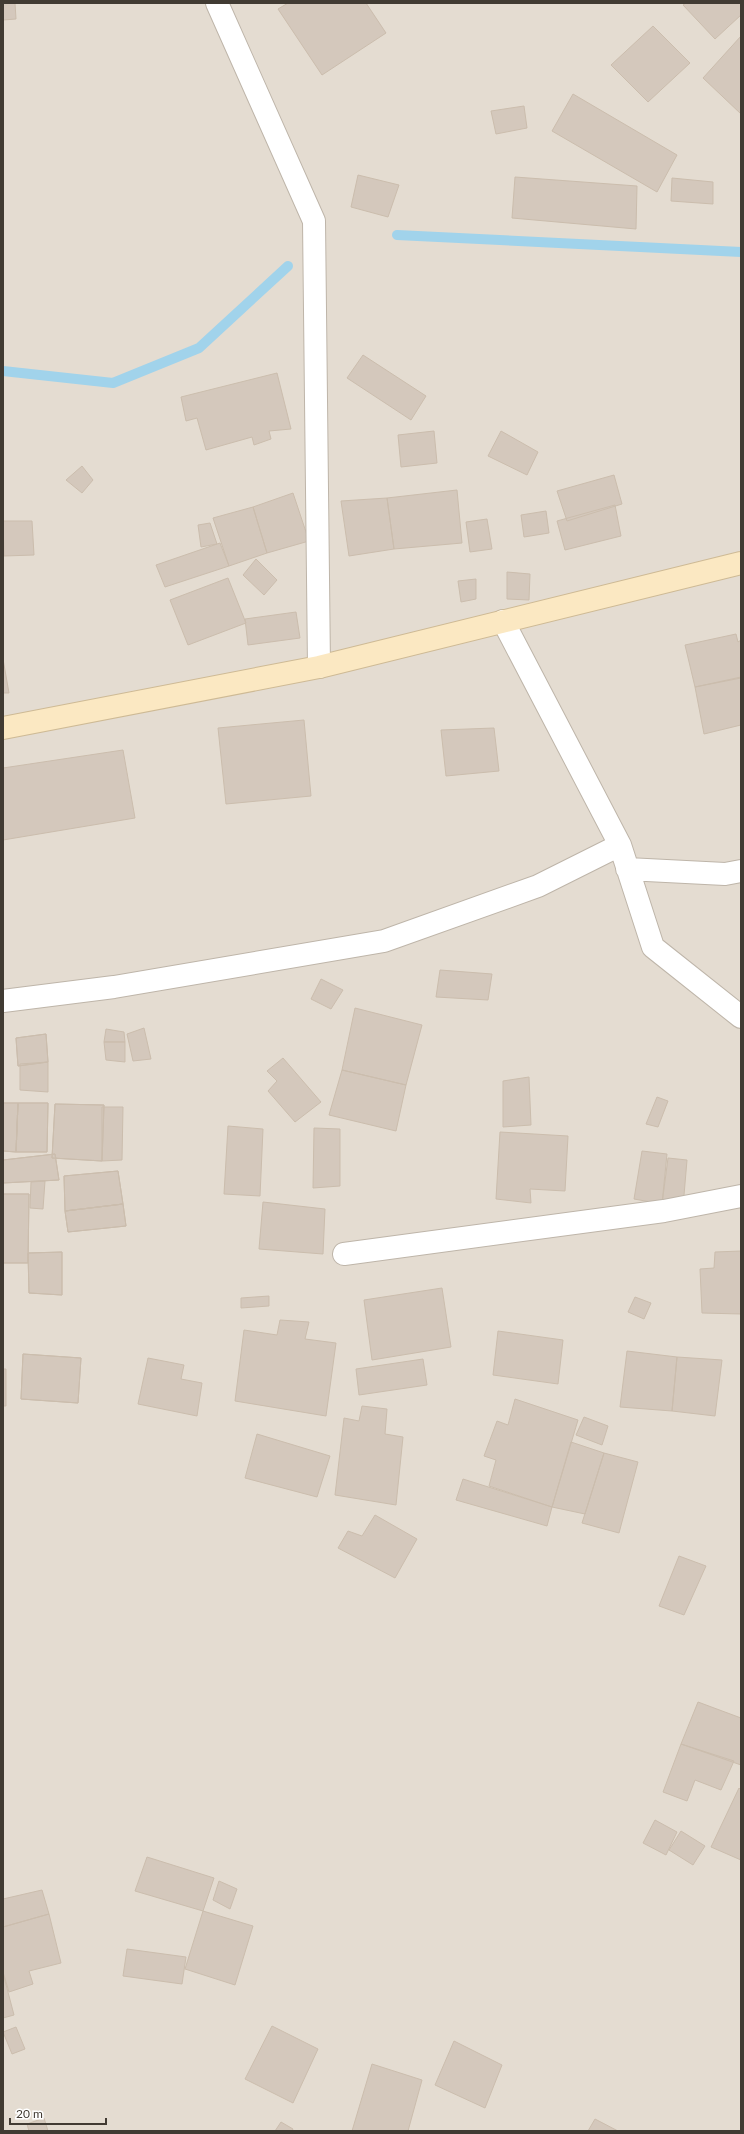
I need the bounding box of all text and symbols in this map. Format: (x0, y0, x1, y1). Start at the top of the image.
scale bar (10, 2100, 106, 2126)
text: 20 m (16, 2106, 43, 2121)

